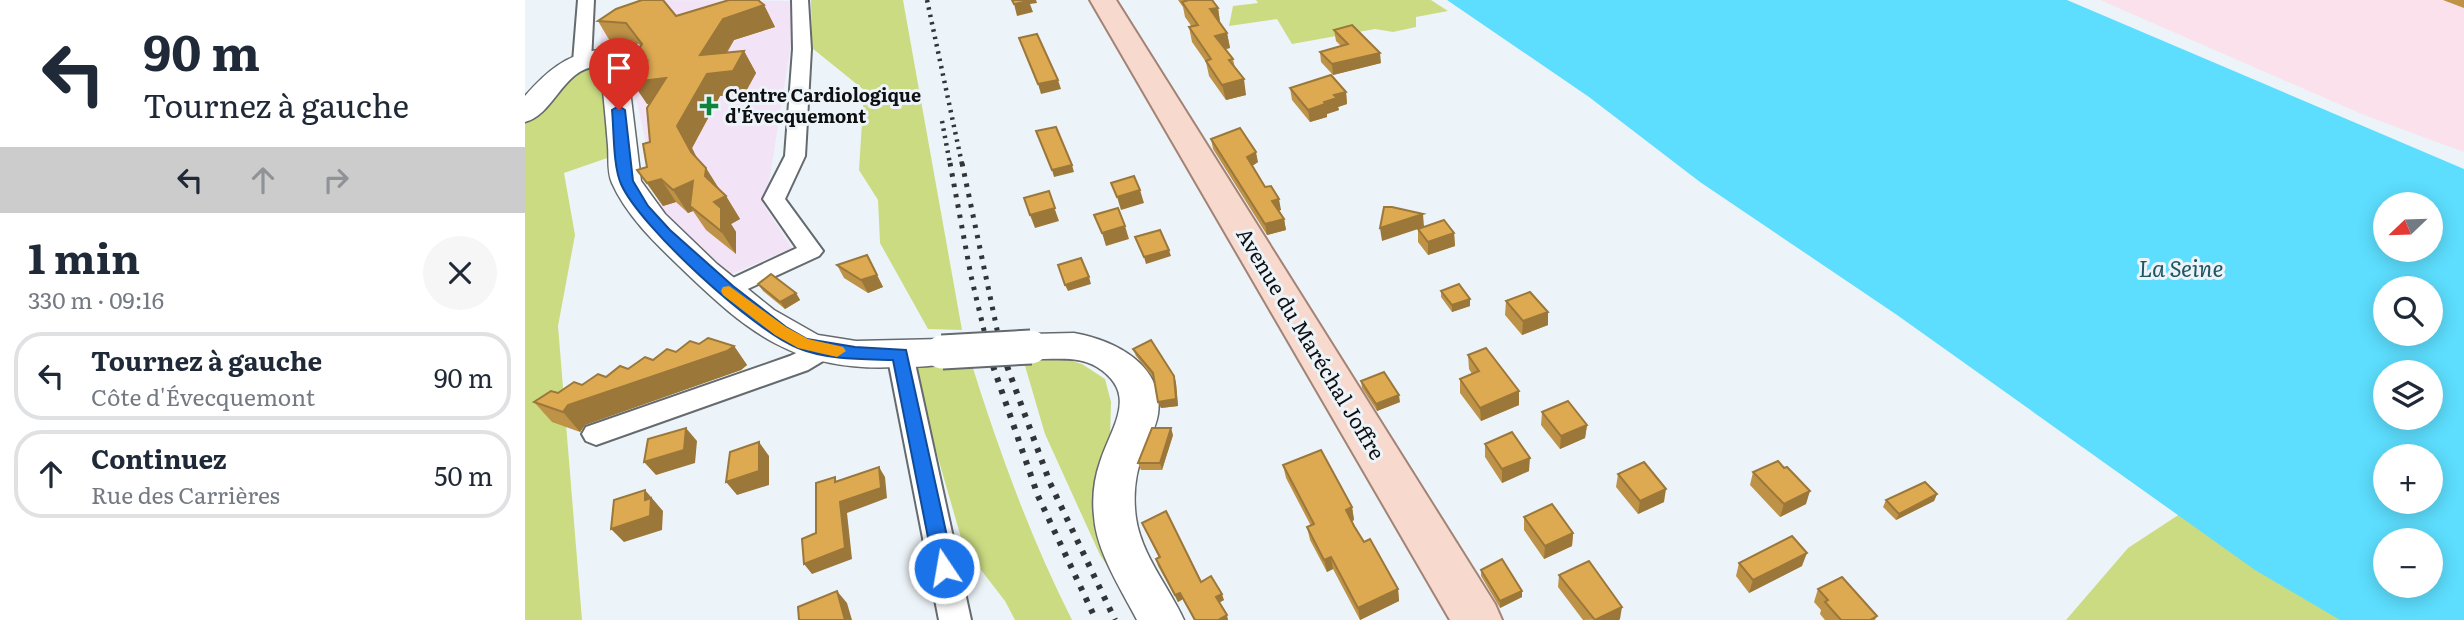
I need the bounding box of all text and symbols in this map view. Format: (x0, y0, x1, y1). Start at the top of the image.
text: 90 m (143, 13, 260, 86)
icon: left (28, 28, 119, 119)
pin (589, 38, 649, 110)
icon: arrive (600, 49, 638, 87)
text: Tournez à gauche (143, 80, 409, 128)
place label: Centre Cardiologique d'Évecquemont (725, 81, 921, 129)
marker: Centre Cardiologique d'Évecquemont (699, 96, 719, 116)
icon: left (171, 161, 209, 199)
icon: ahead (244, 161, 282, 199)
icon: right (317, 161, 355, 199)
north arrow (2373, 192, 2443, 262)
map controls (2373, 192, 2443, 598)
street label: Avenue du Maréchal Joffre (1230, 221, 1394, 465)
text: 1 min (28, 225, 140, 287)
button: close (423, 236, 497, 310)
water label: La Seine (2139, 250, 2223, 284)
button: search (2373, 276, 2443, 346)
text: 330 m · 09:16 (28, 282, 164, 316)
text: Tournez à gauche (91, 340, 322, 379)
icon: left (32, 357, 70, 395)
text: 90 m (434, 357, 493, 396)
button: layers (2373, 360, 2443, 430)
text: Côte d'Évecquemont (91, 379, 315, 413)
text: Continuez (91, 438, 227, 477)
button: + (2373, 444, 2443, 514)
icon: ahead (32, 455, 70, 493)
text: 50 m (434, 455, 493, 494)
text: Rue des Carrières (91, 477, 280, 511)
button: − (2373, 528, 2443, 598)
position arrow (907, 531, 981, 605)

